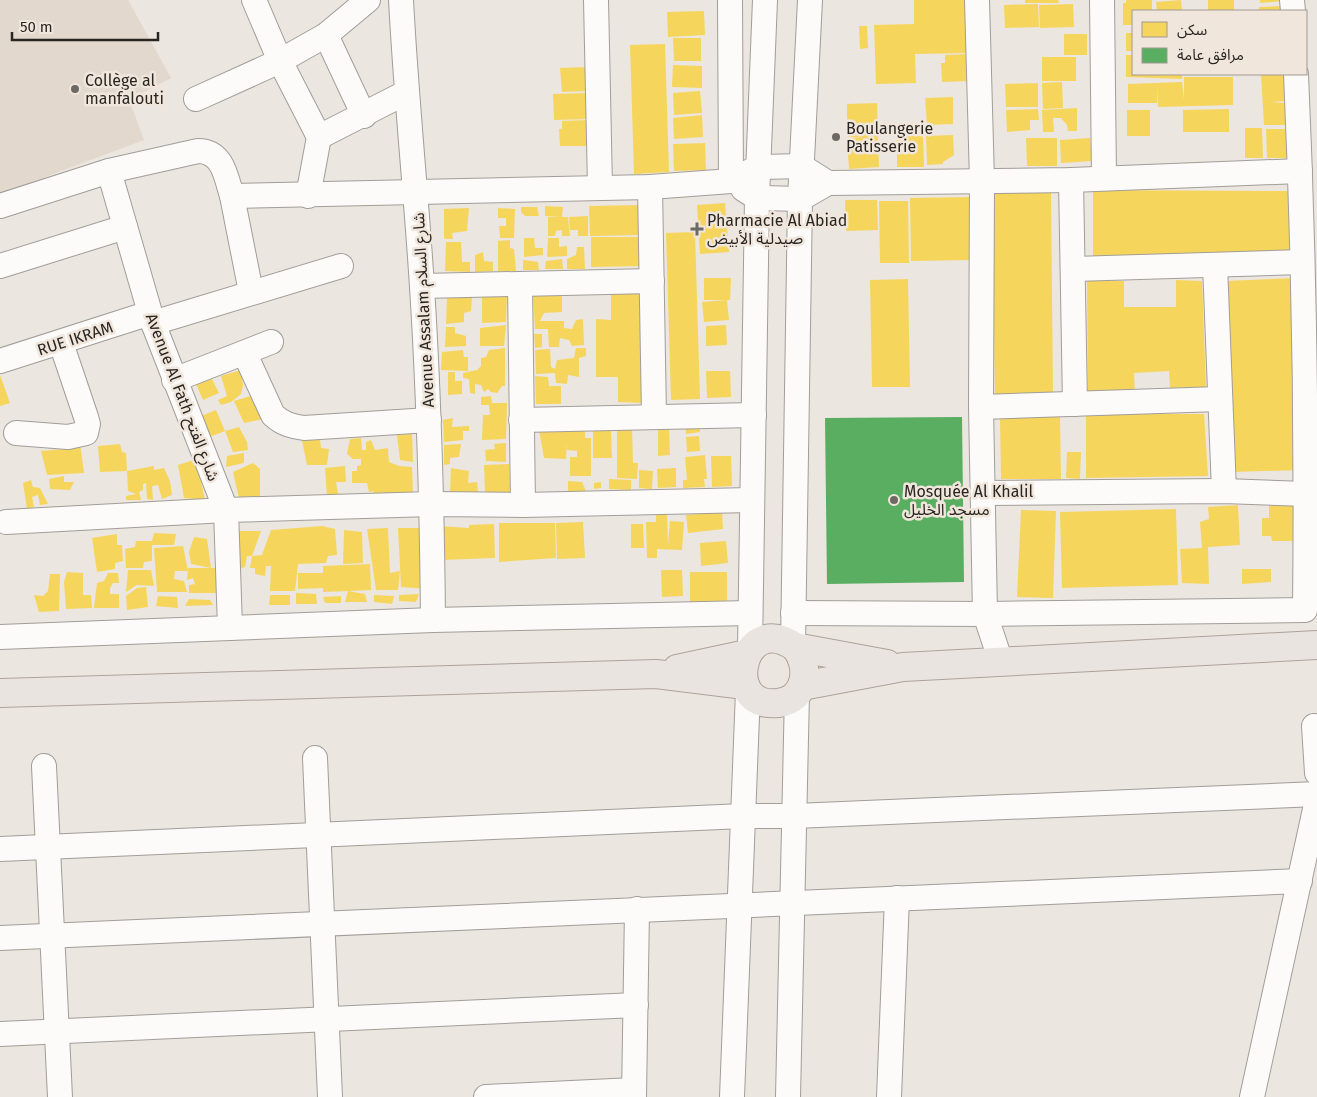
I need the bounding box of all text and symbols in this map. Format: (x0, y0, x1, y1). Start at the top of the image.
scale bar (12, 10, 159, 42)
legend (1132, 10, 1307, 75)
text: 50 m (20, 18, 53, 36)
text: سكن (1177, 21, 1208, 39)
text: مرافق عامة (1177, 46, 1244, 65)
place label: Collège al manfalouti (85, 71, 164, 108)
marker: Collège al manfalouti (69, 83, 81, 95)
place label: Boulangerie Patisserie (846, 119, 933, 156)
marker: Boulangerie Patisserie (830, 131, 842, 143)
place label: Pharmacie Al Abiad صيدلية الأبيض (707, 211, 847, 248)
street label: Avenue Assalam شارع السلام (409, 212, 441, 408)
marker: Pharmacie Al Abiad صيدلية الأبيض (691, 223, 703, 235)
street label: Avenue Al Fath شارع الفتح (139, 311, 223, 485)
street label: RUE IKRAM (35, 317, 115, 360)
place label: Mosquée Al Khalil مسجد الخليل (904, 482, 1033, 519)
marker: Mosquée Al Khalil مسجد الخليل (888, 494, 900, 506)

